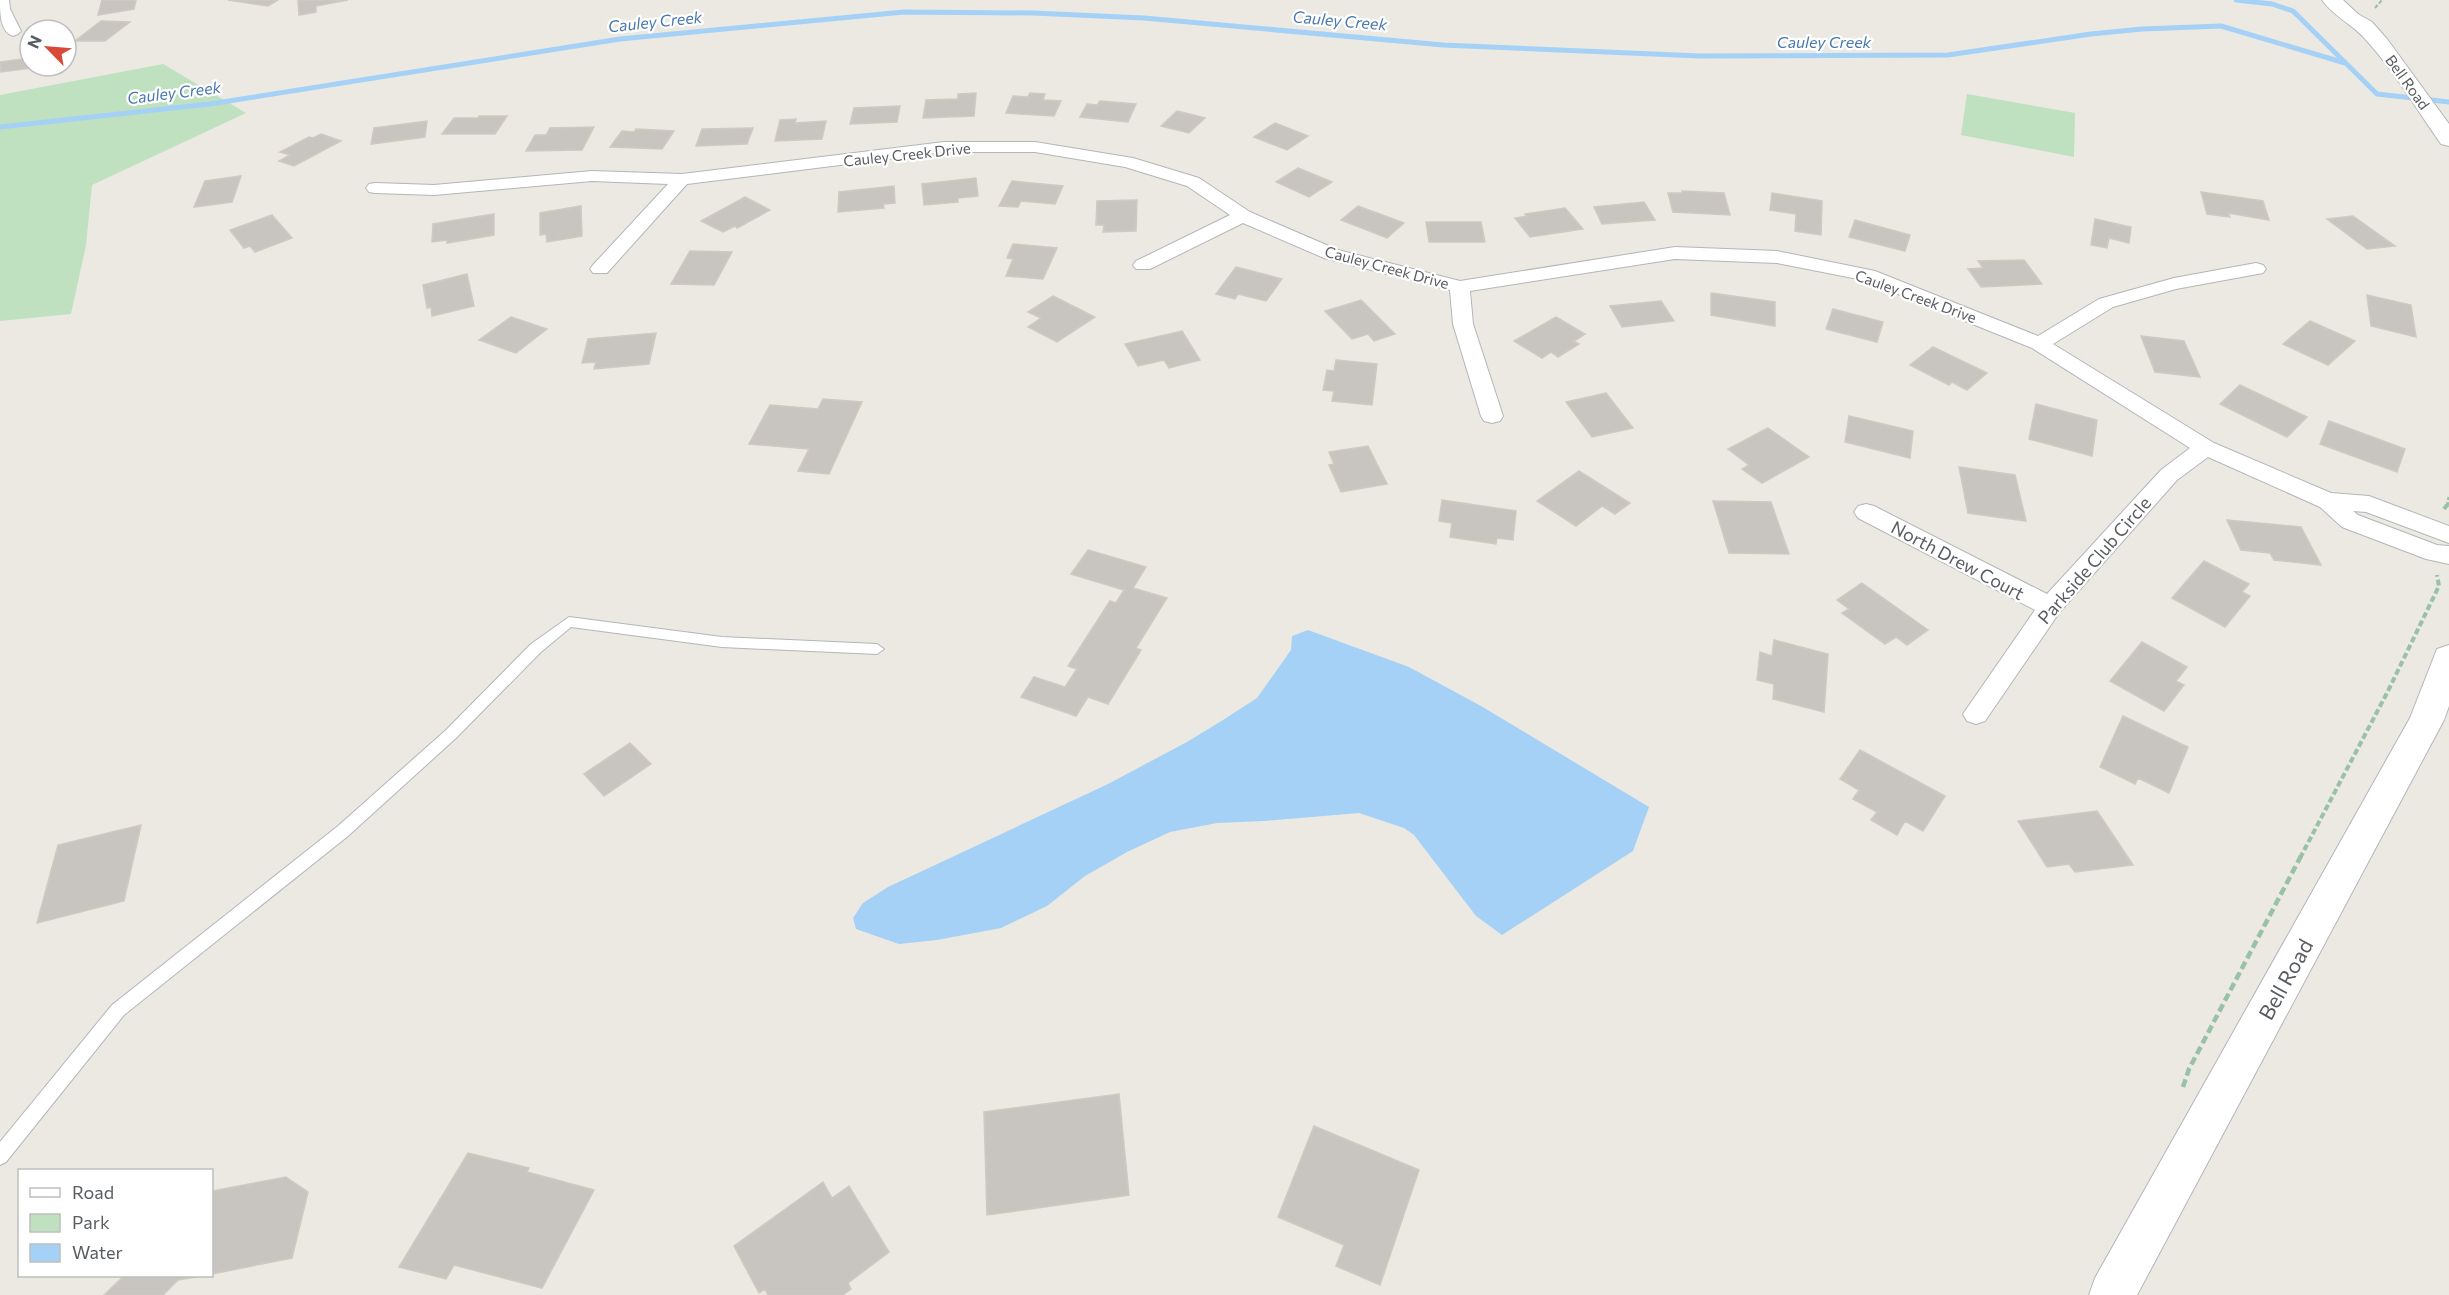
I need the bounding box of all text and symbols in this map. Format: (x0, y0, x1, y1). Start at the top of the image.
water label: Cauley Creek (1292, 6, 1388, 34)
water label: Cauley Creek (607, 7, 703, 35)
north arrow (18, 18, 78, 78)
text: N (23, 32, 45, 51)
water label: Cauley Creek (1777, 32, 1872, 51)
street label: Bell Road (2382, 51, 2434, 113)
water label: Cauley Creek (126, 77, 222, 107)
street label: Cauley Creek Drive (843, 138, 972, 170)
street label: Cauley Creek Drive (1323, 242, 1451, 292)
street label: Cauley Creek Drive (1853, 266, 1979, 326)
street label: Parkside Club Circle (2033, 492, 2155, 628)
street label: North Drew Court (1888, 516, 2028, 604)
street label: Bell Road (2253, 934, 2317, 1024)
legend (18, 1169, 213, 1277)
text: Road (72, 1181, 114, 1203)
text: Park (72, 1211, 110, 1233)
text: Water (72, 1241, 123, 1263)

